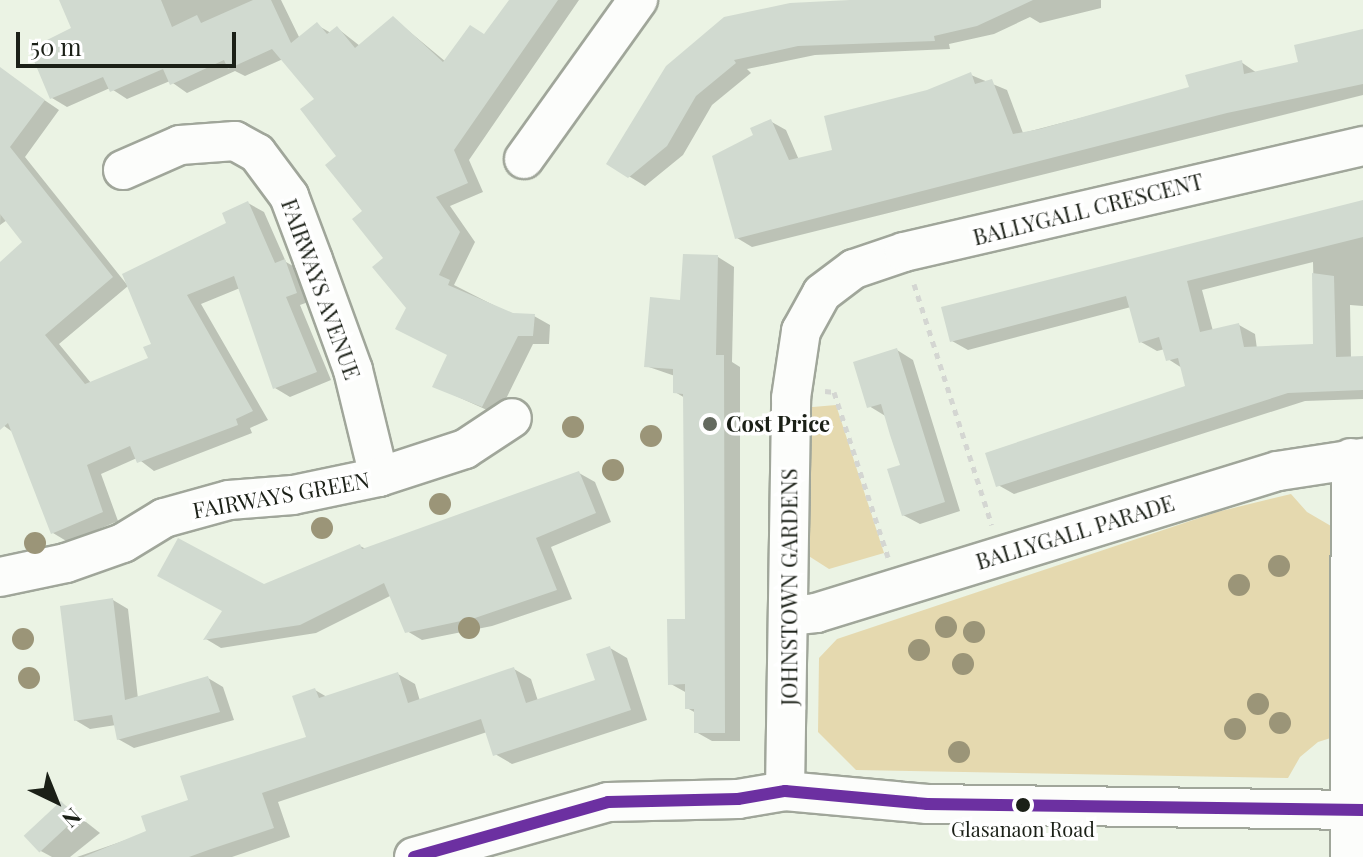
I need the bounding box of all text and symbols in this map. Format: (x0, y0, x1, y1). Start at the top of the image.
scale bar (20, 16, 240, 66)
text: 50 m (30, 30, 82, 62)
street label: BALLYGALL CRESCENT (970, 168, 1206, 250)
street label: FAIRWAYS AVENUE (276, 195, 366, 383)
place label: Cost Price (726, 411, 830, 437)
marker: Cost Price (701, 415, 719, 433)
street label: FAIRWAYS GREEN (190, 466, 372, 524)
street label: JOHNSTOWN GARDENS (776, 468, 802, 706)
street label: BALLYGALL PARADE (973, 489, 1177, 575)
north arrow (16, 761, 96, 841)
marker: Glasanaon Road (1015, 797, 1031, 813)
text: N (56, 802, 88, 835)
place label: Glasanaon Road (951, 816, 1095, 840)

